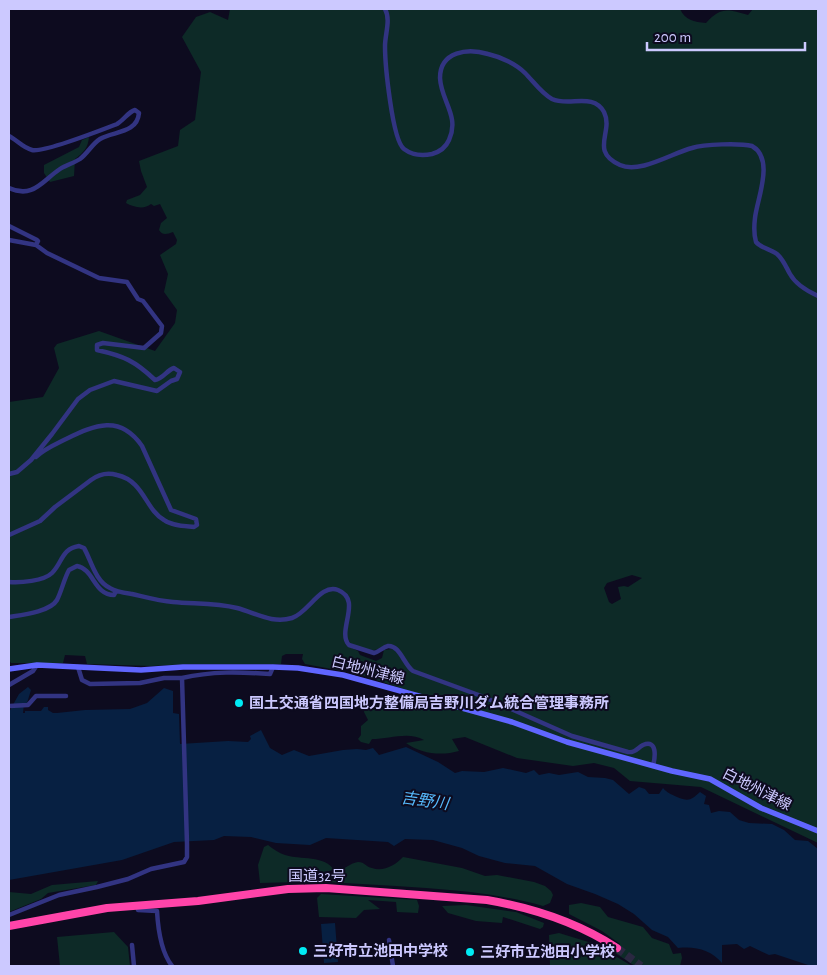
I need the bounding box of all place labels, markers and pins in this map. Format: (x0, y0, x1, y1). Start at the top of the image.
place label: 国土交通省四国地方整備局吉野川ダム統合管理事務所 (249, 695, 609, 711)
marker: 国土交通省四国地方整備局吉野川ダム統合管理事務所 (233, 697, 245, 709)
place label: 三好市立池田中学校 (313, 943, 448, 959)
place label: 三好市立池田小学校 (480, 944, 615, 960)
marker: 三好市立池田中学校 (297, 945, 309, 957)
marker: 三好市立池田小学校 (464, 946, 476, 958)

